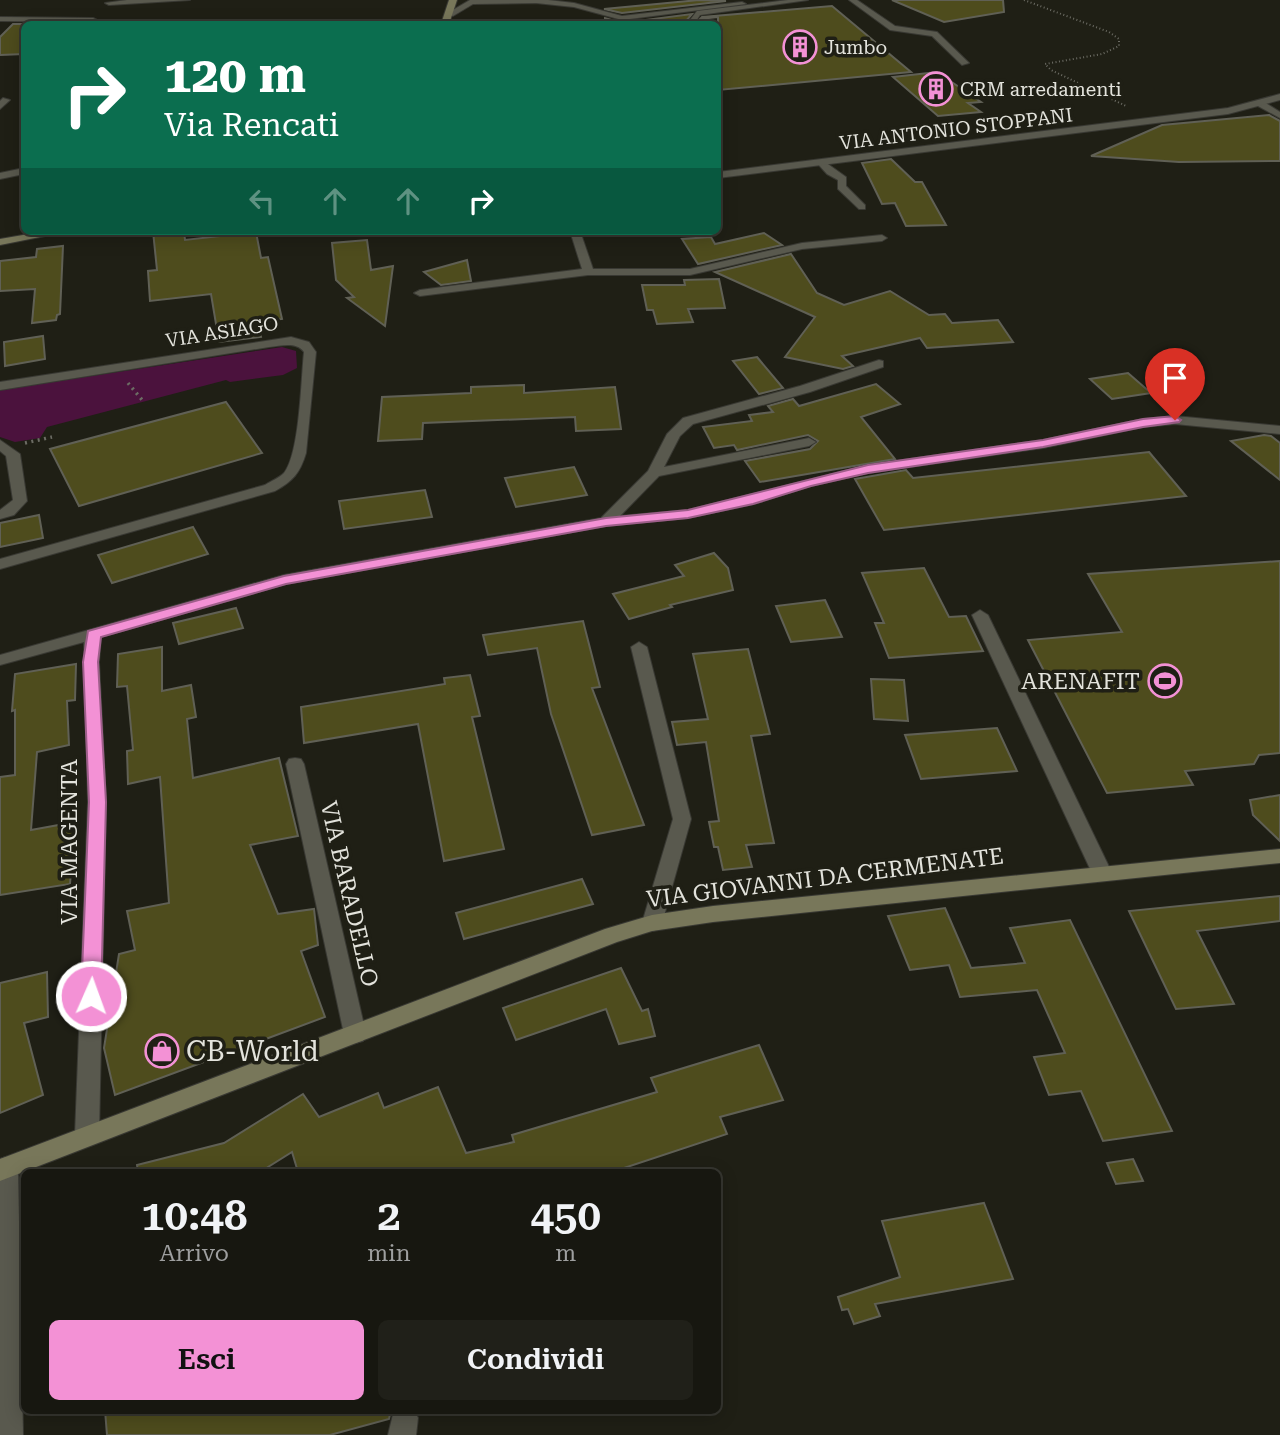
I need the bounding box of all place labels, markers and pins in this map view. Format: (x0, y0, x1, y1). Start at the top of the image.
building icon: Jumbo (781, 28, 819, 66)
place label: Jumbo (824, 36, 887, 59)
building icon: CRM arredamenti (917, 70, 955, 108)
place label: CRM arredamenti (960, 78, 1122, 101)
pin (1145, 348, 1205, 420)
sports icon: ARENAFIT (1146, 662, 1184, 700)
place label: ARENAFIT (1021, 668, 1140, 695)
shop icon: CB-World (143, 1032, 181, 1070)
place label: CB-World (186, 1035, 319, 1068)

